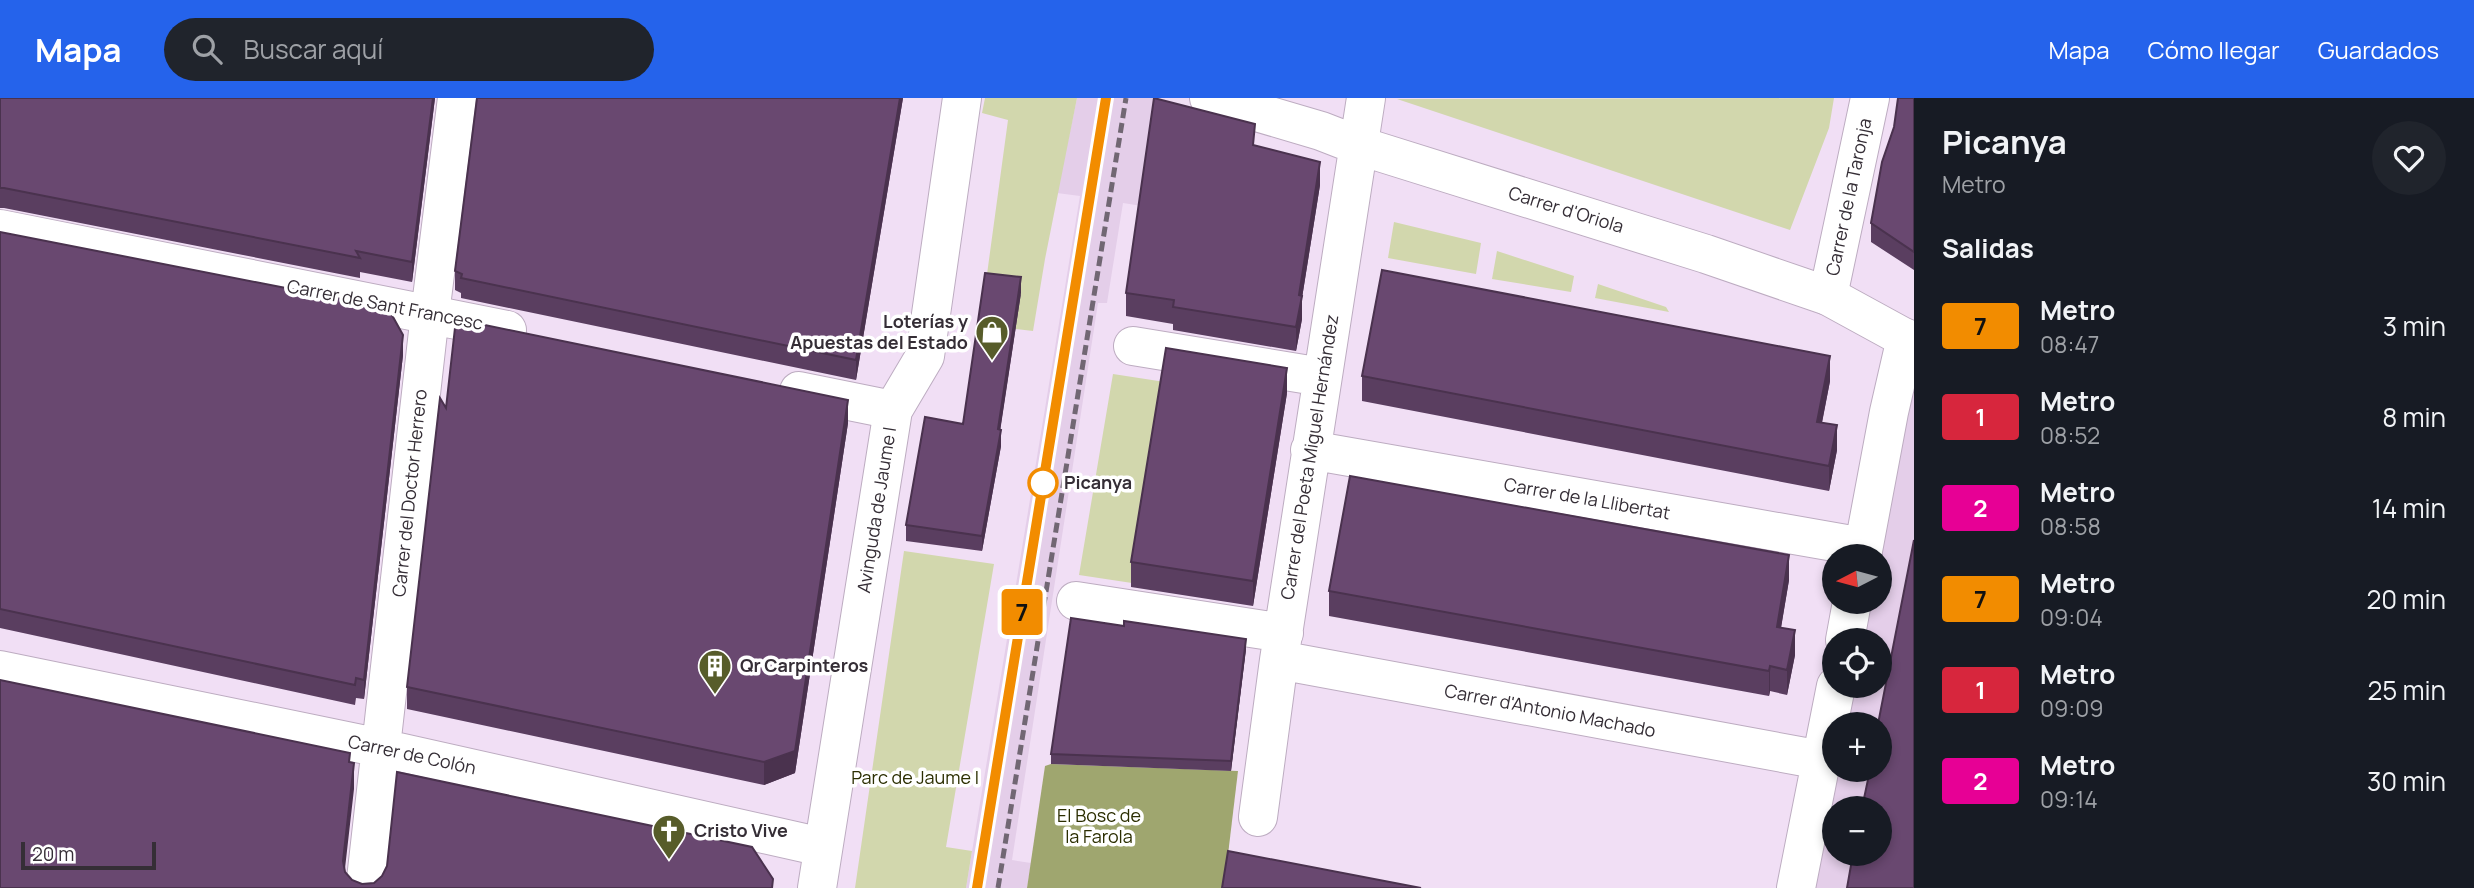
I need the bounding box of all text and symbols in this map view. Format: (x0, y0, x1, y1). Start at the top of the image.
search box (164, 18, 654, 81)
text: Mapa (35, 27, 122, 72)
icon: search (188, 30, 226, 68)
text: Buscar aquí (244, 31, 383, 67)
text: Mapa (2049, 33, 2110, 66)
text: Cómo llegar (2148, 33, 2280, 66)
text: Guardados (2318, 33, 2439, 66)
street label: Carrer de la Taronja (1820, 116, 1876, 278)
text: Picanya (1942, 119, 2067, 164)
button: heart (2372, 121, 2446, 195)
text: Metro (1942, 168, 2006, 200)
street label: Carrer d'Oriola (1506, 180, 1627, 238)
text: Salidas (1942, 230, 2034, 266)
street label: Carrer de Sant Francesc (285, 273, 485, 335)
text: Metro (2040, 292, 2115, 328)
text: 3 min (2383, 308, 2446, 344)
place label: Loterías y Apuestas del Estado (790, 309, 968, 354)
text: 7 (1974, 309, 1987, 342)
shop icon: Loterías y Apuestas del Estado (973, 313, 1011, 362)
street label: Carrer del Poeta Miguel Hernández (1275, 313, 1343, 601)
text: 08:47 (2040, 328, 2099, 360)
text: Metro (2040, 383, 2115, 419)
street label: Carrer del Doctor Herrero (386, 388, 432, 598)
text: 8 min (2382, 399, 2446, 435)
text: 1 (1975, 400, 1986, 433)
text: 08:52 (2040, 419, 2100, 451)
street label: Avinguda de Jaume I (851, 425, 901, 595)
marker: Picanya (1028, 468, 1058, 498)
place label: Picanya (1064, 470, 1132, 494)
street label: Carrer de la Llibertat (1502, 472, 1672, 524)
text: Metro (2040, 474, 2115, 510)
text: 14 min (2372, 490, 2446, 526)
text: 2 (1973, 491, 1988, 524)
text: 08:58 (2040, 510, 2101, 542)
north arrow (1822, 544, 1892, 614)
map controls (1822, 544, 1892, 866)
text: Metro (2040, 565, 2115, 601)
text: 20 min (2367, 581, 2446, 617)
text: 7 (1974, 582, 1987, 615)
line badge: 7 (999, 589, 1045, 635)
text: 7 (1016, 595, 1028, 628)
text: 09:04 (2040, 601, 2103, 633)
button: locate (1822, 628, 1892, 698)
building icon: Qr Carpinteros (696, 647, 734, 696)
place label: Qr Carpinteros (740, 653, 869, 677)
text: Metro (2040, 656, 2115, 692)
text: 25 min (2367, 672, 2446, 708)
text: 1 (1975, 673, 1986, 706)
street label: Carrer d'Antonio Machado (1443, 678, 1658, 742)
text: 09:09 (2040, 692, 2103, 724)
button: + (1822, 712, 1892, 782)
street label: Carrer de Colón (346, 729, 478, 779)
text: Metro (2040, 747, 2115, 783)
text: 30 min (2367, 763, 2446, 799)
text: 2 (1973, 764, 1988, 797)
park label: Parc de Jaume I (851, 765, 979, 789)
text: 09:14 (2040, 783, 2098, 815)
button: − (1822, 796, 1892, 866)
park label: El Bosc de la Farola (1057, 803, 1141, 848)
church icon: Cristo Vive (650, 812, 688, 861)
place label: Cristo Vive (694, 818, 788, 842)
scale bar (21, 839, 156, 871)
text: 20 m (32, 841, 74, 867)

